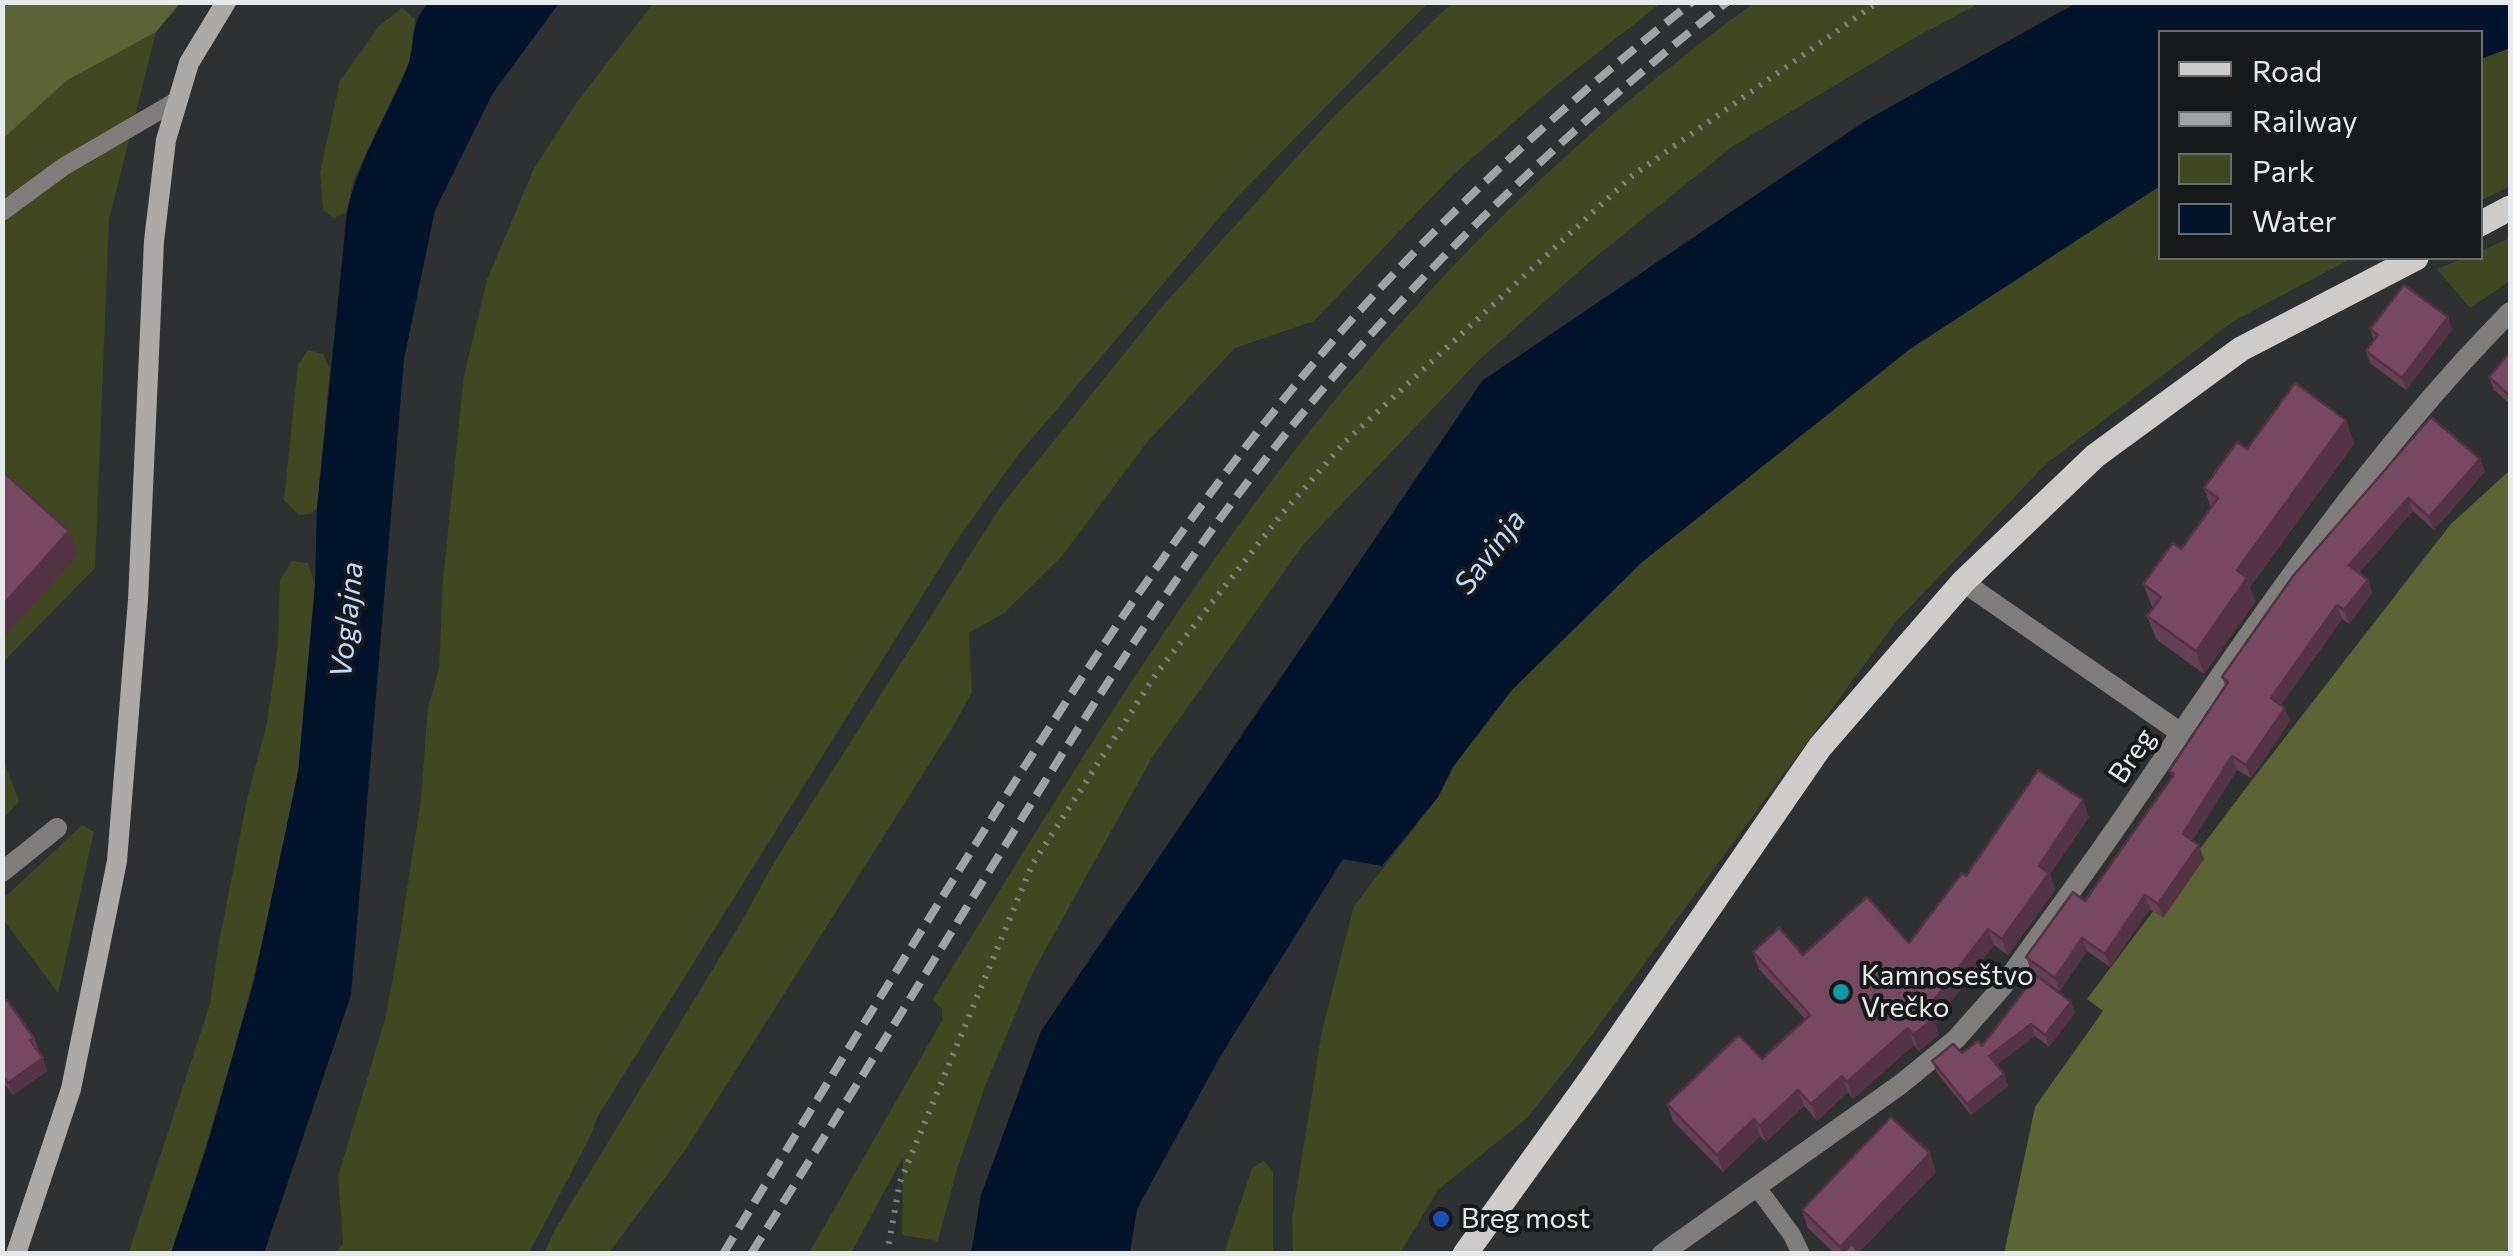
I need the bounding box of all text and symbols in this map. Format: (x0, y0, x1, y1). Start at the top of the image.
legend (2158, 30, 2483, 260)
text: Road (2252, 51, 2322, 88)
text: Railway (2252, 101, 2358, 138)
text: Park (2252, 151, 2315, 188)
text: Water (2252, 201, 2337, 238)
water label: Savinja (1447, 503, 1533, 601)
water label: Voglajna (323, 560, 371, 680)
street label: Breg (2102, 722, 2162, 790)
place label: Kamnoseštvo Vrečko (1861, 959, 2034, 1025)
marker: Kamnoseštvo Vrečko (1830, 981, 1852, 1003)
place label: Breg most (1461, 1202, 1590, 1236)
marker: Breg most (1430, 1208, 1452, 1230)

